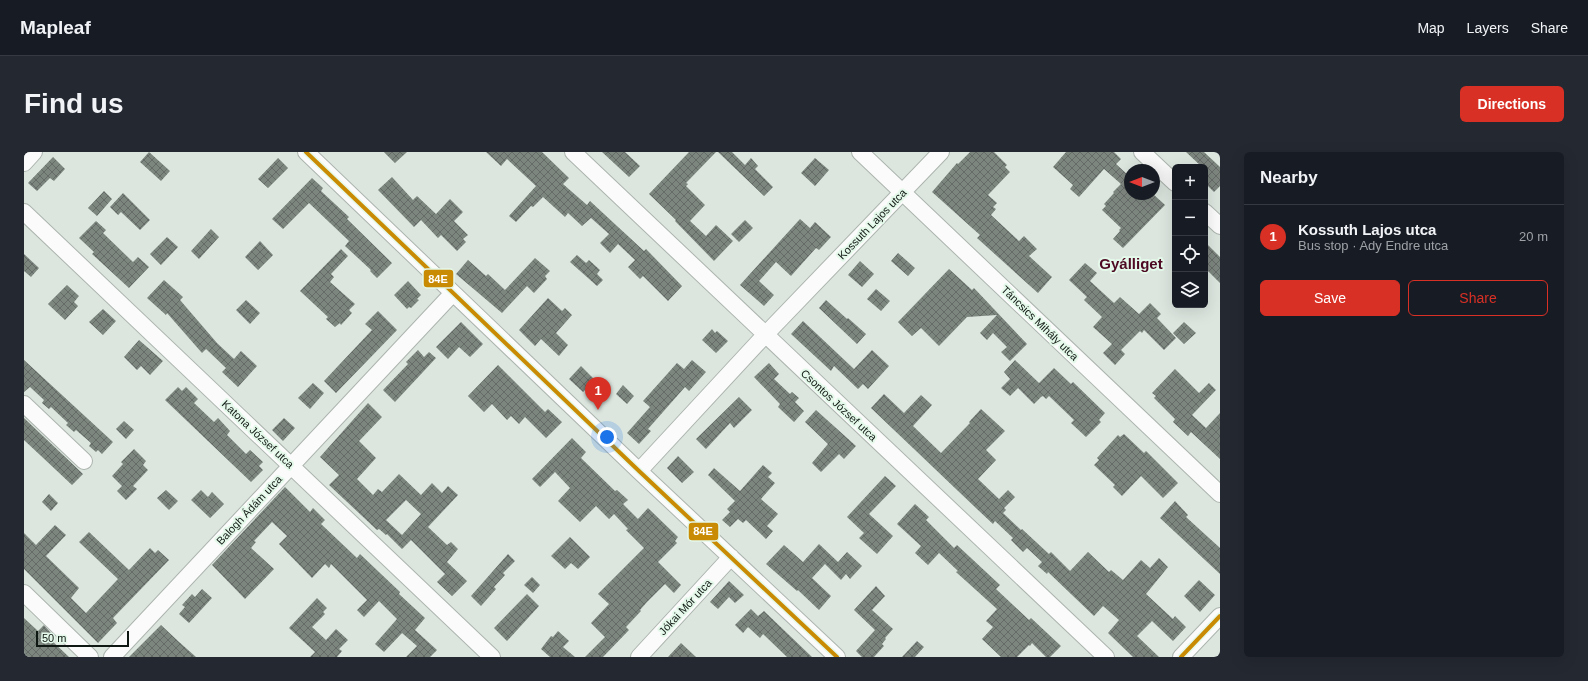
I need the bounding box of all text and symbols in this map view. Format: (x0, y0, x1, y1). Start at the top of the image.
text: Mapleaf (20, 17, 91, 38)
text: Map (1417, 20, 1445, 36)
text: Layers (1467, 20, 1509, 36)
text: Share (1531, 20, 1568, 36)
button: Directions (1460, 86, 1564, 122)
text: Find us (24, 88, 124, 119)
north arrow (1124, 164, 1160, 200)
map controls (1172, 164, 1208, 308)
button: + (1172, 164, 1208, 200)
text: Nearby (1260, 168, 1318, 187)
street label: Kossuth Lajos utca (835, 186, 909, 262)
button: − (1172, 200, 1208, 236)
text: Kossuth Lajos utca (1298, 221, 1436, 238)
text: 1 (1269, 229, 1277, 244)
text: 20 m (1519, 229, 1548, 244)
button: locate (1172, 236, 1208, 272)
text: Bus stop · Ady Endre utca (1298, 238, 1448, 253)
district label: Gyálliget (1099, 255, 1163, 272)
line badge: 84E (423, 269, 454, 288)
button: layers (1172, 272, 1208, 308)
text: 84E (428, 273, 448, 285)
button: Save (1260, 280, 1400, 316)
button: Share (1408, 280, 1548, 316)
street label: Táncsics Mihály utca (999, 283, 1082, 363)
street label: Csontos József utca (799, 367, 880, 444)
pin: 1 (585, 377, 611, 410)
street label: Katona József utca (220, 398, 297, 471)
your location (597, 427, 617, 447)
street label: Balogh Ádám utca (214, 472, 285, 547)
line badge: 84E (688, 522, 719, 541)
text: 84E (693, 525, 713, 537)
street label: Jókai Mór utca (656, 576, 714, 637)
scale bar (36, 629, 129, 648)
text: 50 m (42, 632, 66, 644)

